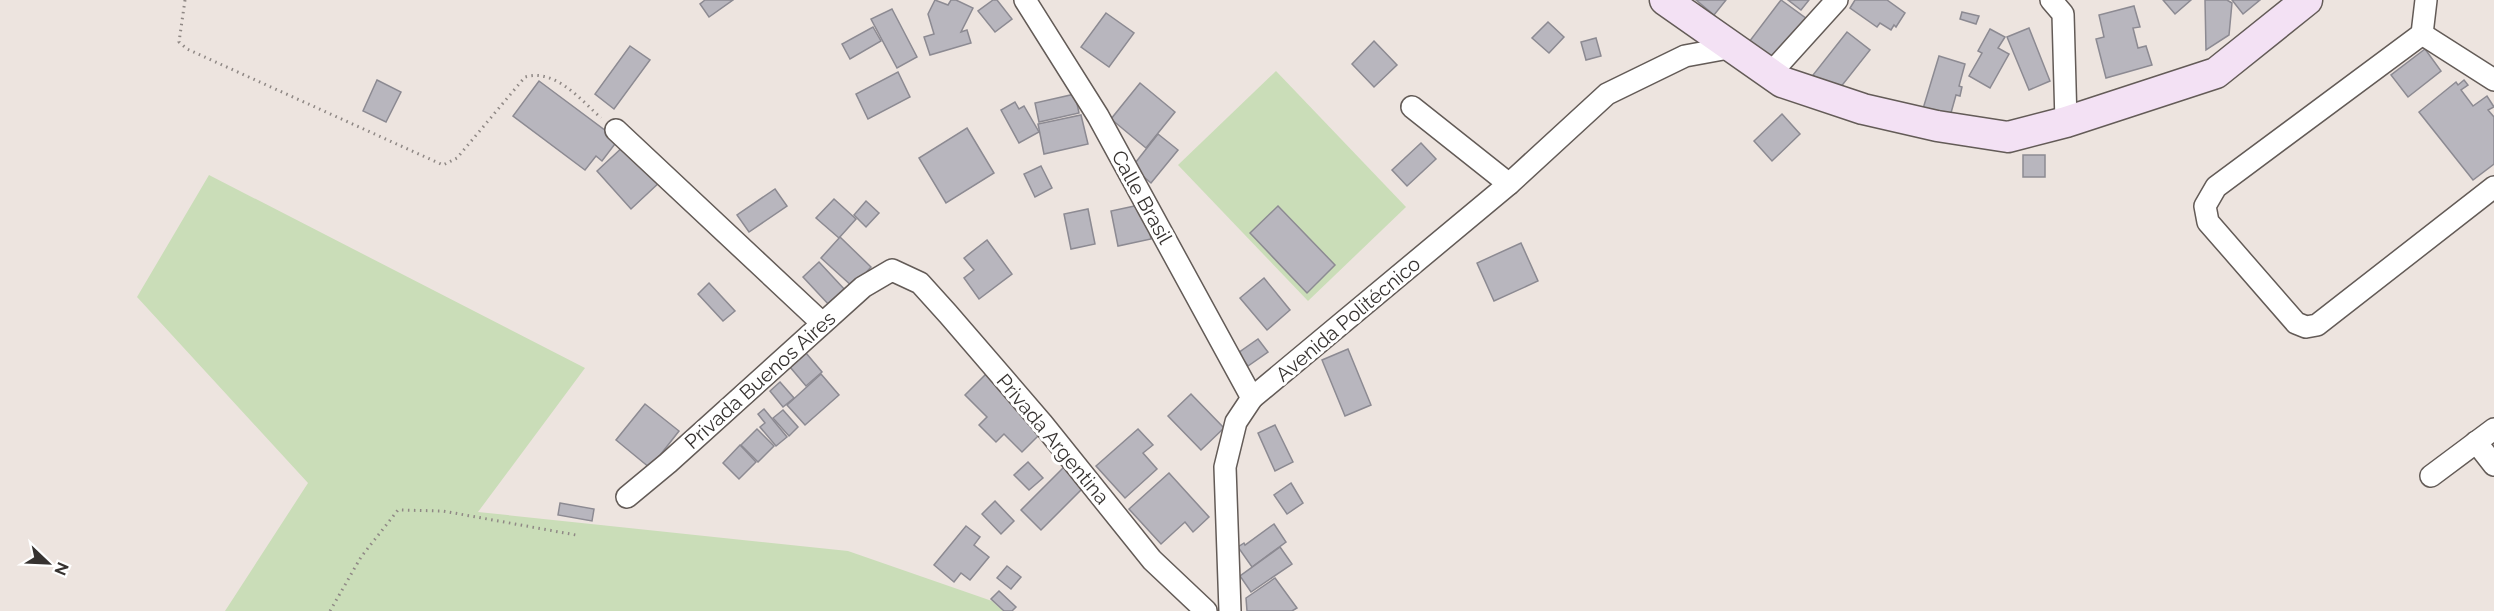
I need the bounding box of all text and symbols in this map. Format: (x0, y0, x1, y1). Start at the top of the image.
street label: Calle Brasil (1107, 146, 1178, 248)
street label: Avenida Politécnico (1271, 251, 1425, 386)
street label: Privada Buenos Aires (680, 306, 840, 454)
street label: Privada Argentina (992, 369, 1114, 509)
north arrow (18, 533, 78, 593)
text: N (50, 559, 72, 578)

